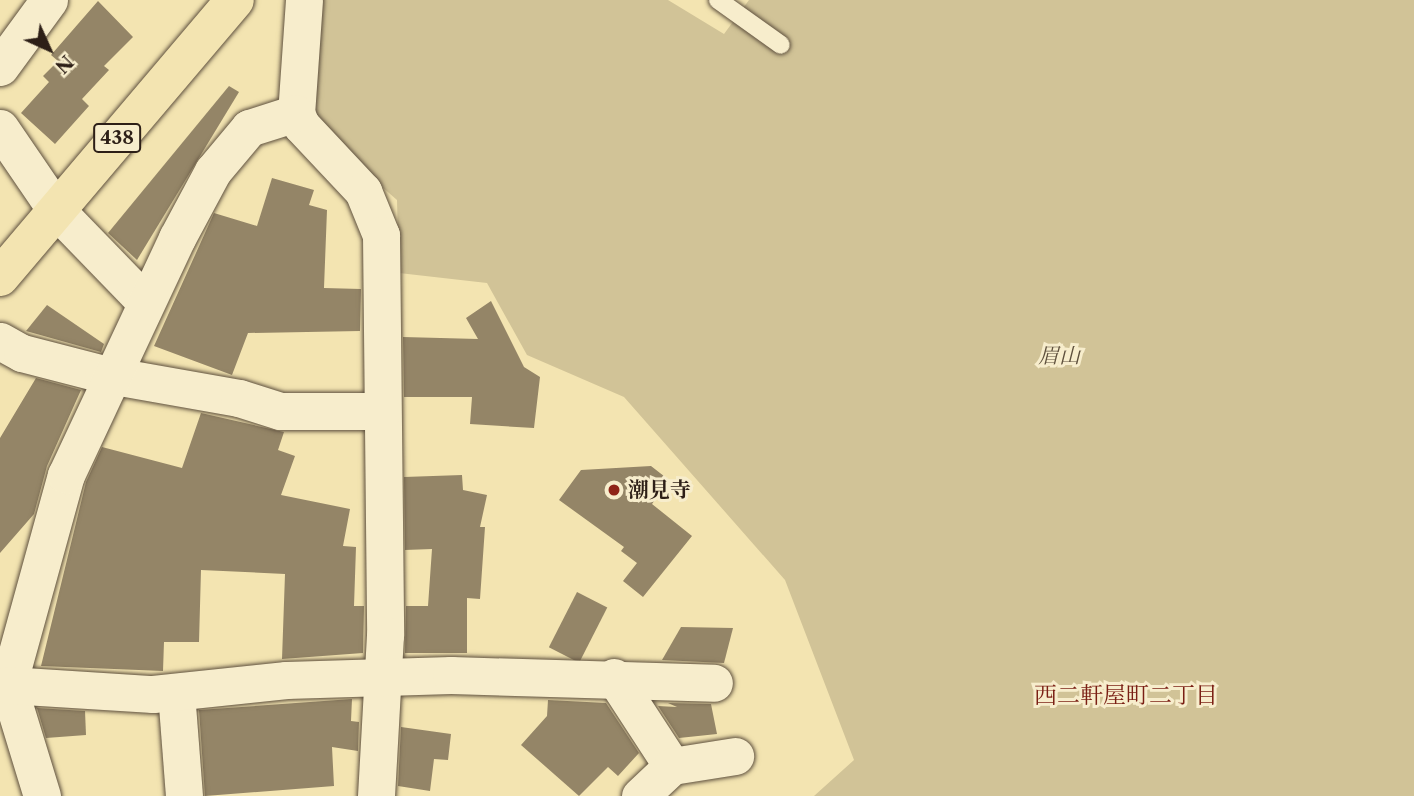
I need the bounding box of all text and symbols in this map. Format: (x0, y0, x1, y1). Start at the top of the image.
north arrow (14, 14, 84, 84)
text: N (50, 50, 78, 78)
road number: 438 (92, 122, 142, 154)
park label: 眉山 (1038, 343, 1080, 369)
place label: 潮見寺 (628, 477, 691, 503)
marker: 潮見寺 (606, 482, 622, 498)
district label: 西二軒屋町二丁目 (1034, 681, 1218, 709)

